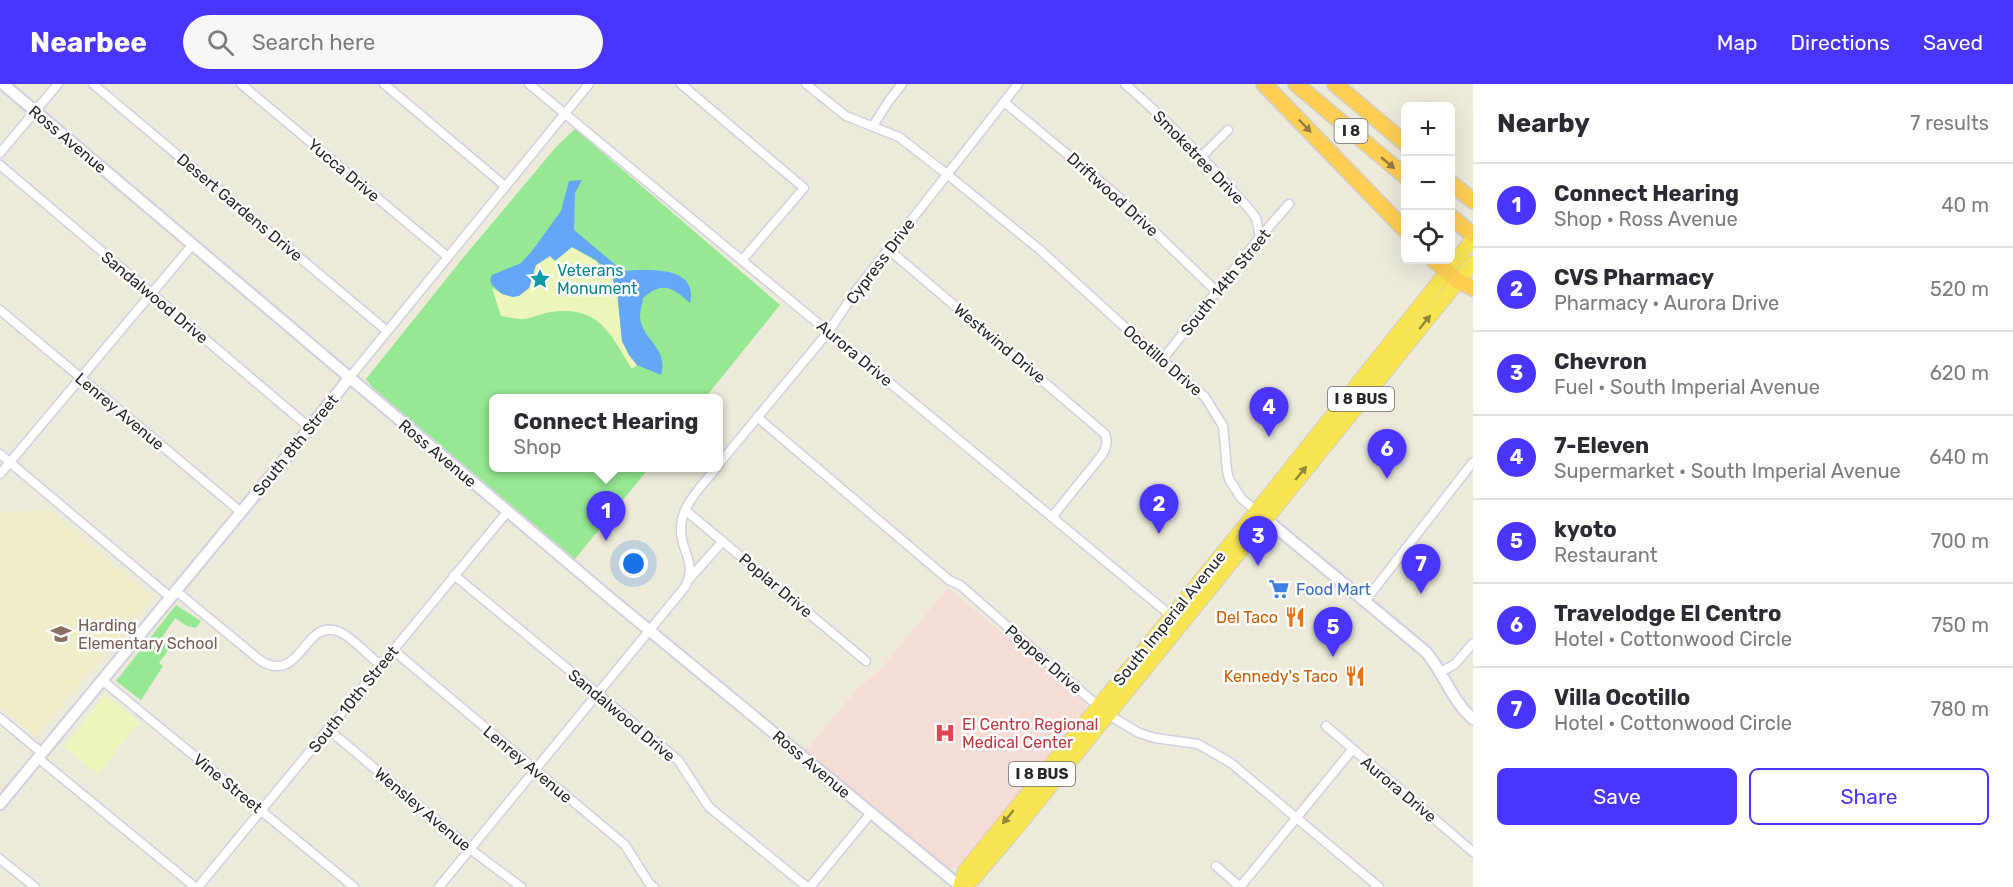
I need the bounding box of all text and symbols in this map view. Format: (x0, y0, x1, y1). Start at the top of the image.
search box (183, 15, 603, 69)
text: Nearbee (30, 26, 147, 59)
icon: search (204, 26, 237, 59)
text: Search here (252, 29, 375, 56)
text: Map (1717, 30, 1758, 55)
text: Directions (1791, 30, 1890, 55)
text: Saved (1923, 30, 1983, 55)
street label: Ross Avenue (25, 101, 110, 177)
map controls (1401, 102, 1455, 264)
button: + (1401, 102, 1455, 156)
street label: Smoketree Drive (1149, 107, 1248, 208)
text: Nearby (1497, 108, 1590, 139)
text: 7 results (1910, 111, 1989, 135)
one-way arrow (1297, 119, 1311, 133)
road number: I 8 (1334, 119, 1368, 143)
street label: Yucca Drive (304, 135, 383, 206)
street label: Driftwood Drive (1063, 148, 1162, 240)
street label: Desert Gardens Drive (173, 149, 306, 265)
one-way arrow (1380, 156, 1396, 169)
button: − (1401, 156, 1455, 210)
text: Connect Hearing (1554, 180, 1739, 207)
text: 1 (1512, 193, 1521, 217)
text: 40 m (1941, 193, 1989, 217)
text: Shop · Ross Avenue (1554, 207, 1738, 231)
button: locate (1401, 210, 1455, 264)
street label: Cypress Drive (842, 215, 919, 308)
street label: South 14th Street (1177, 225, 1274, 339)
street label: Sandalwood Drive (97, 247, 212, 348)
place label: Veterans Monument (557, 261, 637, 298)
text: CVS Pharmacy (1554, 264, 1714, 291)
place icon: Veterans Monument (528, 267, 552, 291)
text: 2 (1510, 277, 1523, 301)
text: 520 m (1930, 277, 1989, 301)
text: Pharmacy · Aurora Drive (1554, 291, 1779, 315)
street label: Westwind Drive (950, 299, 1050, 387)
one-way arrow (1418, 314, 1431, 330)
street label: Aurora Drive (813, 316, 896, 390)
street label: Ocotillo Drive (1119, 321, 1206, 400)
text: Chevron (1554, 348, 1647, 375)
text: 3 (1510, 361, 1523, 385)
text: 620 m (1930, 361, 1989, 385)
street label: Lenrey Avenue (71, 369, 168, 454)
text: Fuel · South Imperial Avenue (1554, 375, 1820, 399)
road number: I 8 BUS (1328, 387, 1394, 411)
pin: 4 (1250, 388, 1288, 437)
street label: South 8th Street (249, 391, 342, 500)
popup (489, 394, 723, 472)
text: Connect Hearing (514, 408, 699, 435)
street label: Ross Avenue (395, 415, 480, 491)
pin: 6 (1368, 430, 1406, 479)
text: 7-Eleven (1554, 432, 1649, 459)
text: Shop (514, 435, 562, 459)
text: 4 (1510, 445, 1523, 469)
text: 640 m (1929, 445, 1989, 469)
text: Supermarket · South Imperial Avenue (1554, 459, 1901, 483)
one-way arrow (1295, 465, 1308, 481)
pin: 2 (1140, 484, 1178, 534)
pin: 1 (586, 492, 626, 541)
pin: 3 (1238, 516, 1278, 566)
text: kyoto (1554, 516, 1617, 543)
text: 5 (1510, 529, 1523, 553)
text: 700 m (1931, 529, 1989, 553)
text: Restaurant (1554, 543, 1658, 567)
pin: 7 (1402, 544, 1440, 594)
street label: South Imperial Avenue (1109, 547, 1230, 690)
your location (619, 549, 648, 578)
street label: Poplar Drive (735, 549, 816, 622)
supermarket icon: Food Mart (1267, 577, 1291, 601)
place label: Food Mart (1296, 580, 1371, 599)
text: Travelodge El Centro (1554, 600, 1781, 627)
restaurant icon: Del Taco (1283, 605, 1307, 629)
place label: Del Taco (1216, 608, 1278, 627)
pin: 5 (1314, 608, 1352, 657)
text: 6 (1510, 613, 1523, 637)
text: 750 m (1931, 613, 1989, 637)
place label: Harding Elementary School (78, 616, 218, 653)
street label: Pepper Drive (1001, 621, 1086, 698)
school or university icon: Harding Elementary School (49, 622, 73, 646)
text: Hotel · Cottonwood Circle (1554, 627, 1792, 651)
street label: South 10th Street (305, 642, 402, 757)
restaurant icon: Kennedy's Taco (1343, 664, 1367, 688)
street label: Sandalwood Drive (564, 665, 679, 766)
place label: Kennedy's Taco (1224, 667, 1338, 686)
text: Villa Ocotillo (1554, 684, 1690, 711)
text: 7 (1511, 697, 1522, 721)
text: 780 m (1931, 697, 1989, 721)
text: Hotel · Cottonwood Circle (1554, 711, 1792, 735)
place label: El Centro Regional Medical Center (962, 715, 1098, 752)
hospital icon: El Centro Regional Medical Center (933, 721, 957, 745)
street label: Lenrey Avenue (479, 722, 576, 807)
street label: Ross Avenue (769, 726, 854, 802)
street label: Vine Street (189, 750, 266, 817)
street label: Aurora Drive (1357, 752, 1440, 826)
road number: I 8 BUS (1009, 762, 1075, 786)
street label: Wensley Avenue (371, 764, 475, 855)
button: Save (1497, 768, 1737, 825)
button: Share (1749, 768, 1989, 825)
one-way arrow (1002, 809, 1015, 824)

